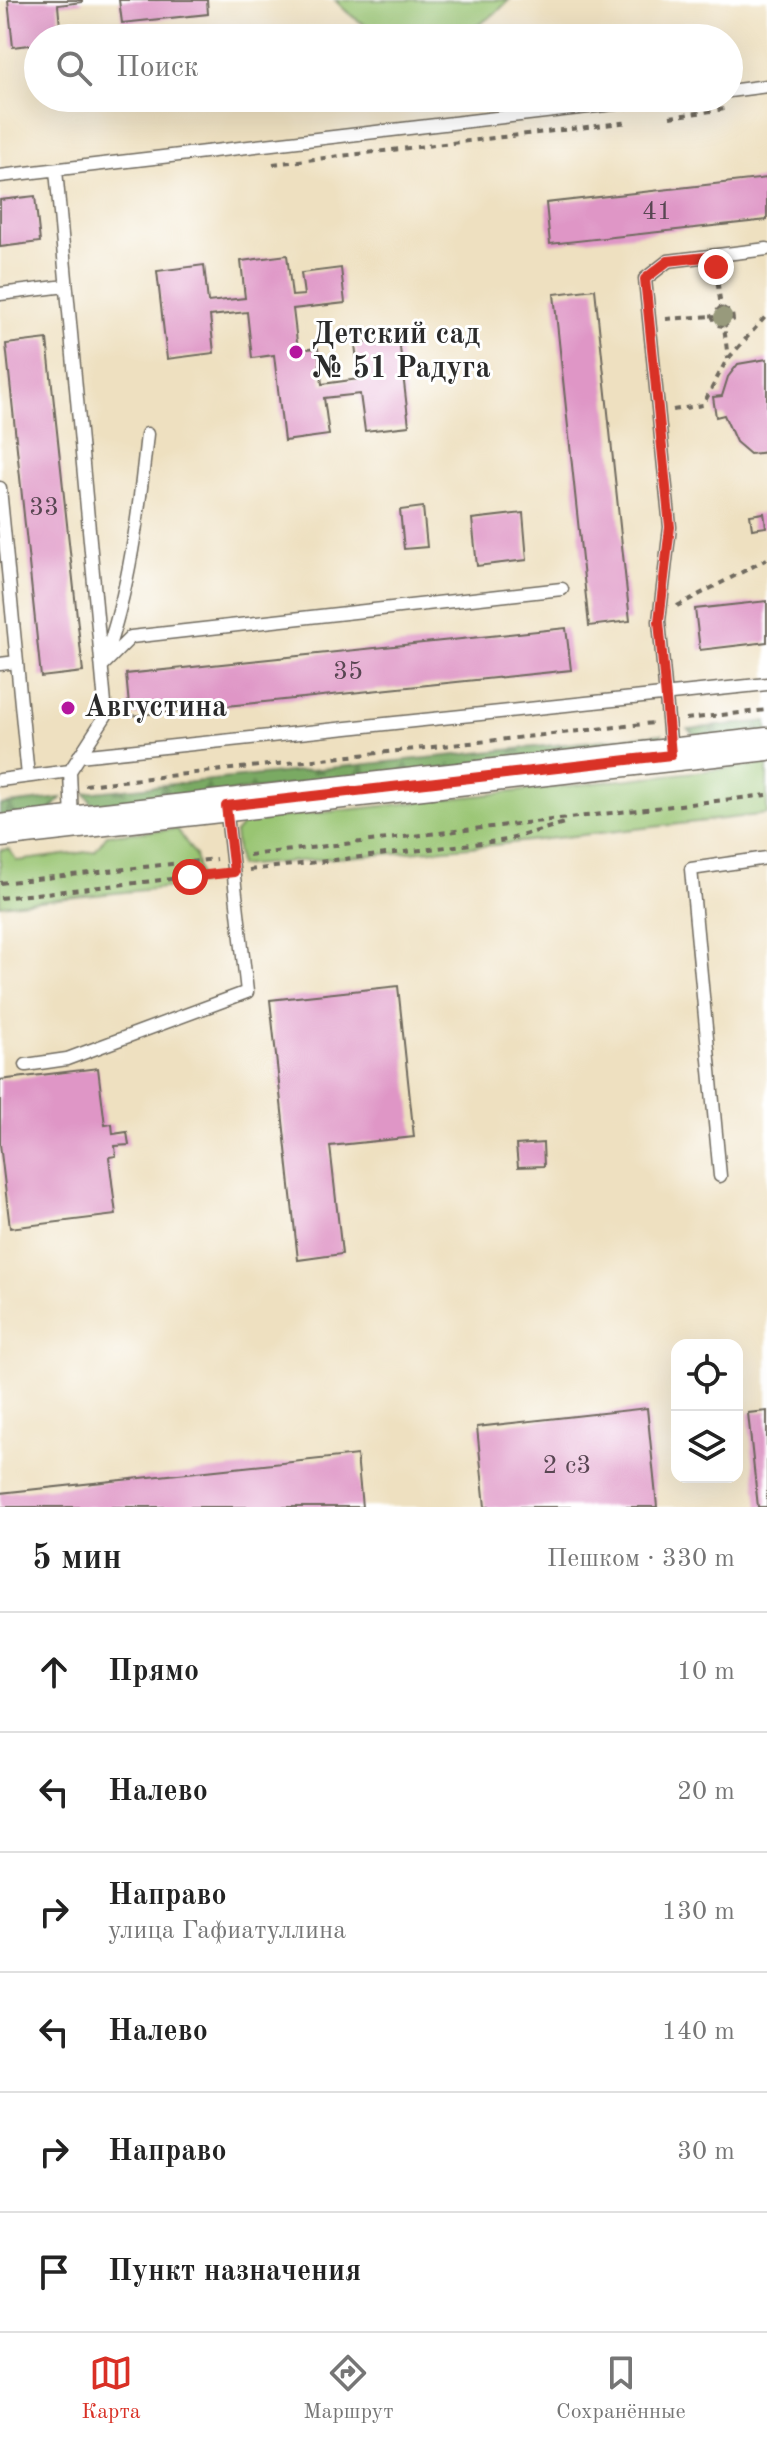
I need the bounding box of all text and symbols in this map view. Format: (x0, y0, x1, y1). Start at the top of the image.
search box (24, 24, 743, 112)
icon: search (52, 46, 96, 90)
text: Поиск (116, 53, 199, 83)
house number: 41 (642, 199, 672, 225)
route end (698, 249, 734, 285)
place label: Детский сад № 51 Радуга (312, 320, 491, 384)
marker: Детский сад № 51 Радуга (287, 343, 305, 361)
house number: 33 (29, 495, 59, 521)
house number: 35 (333, 659, 363, 685)
place label: Августина (84, 693, 227, 723)
marker: Августина (59, 699, 77, 717)
route start (172, 859, 208, 895)
map controls (671, 1339, 743, 1483)
button: locate (671, 1339, 743, 1411)
button: layers (671, 1411, 743, 1483)
house number: 2 с3 (543, 1453, 591, 1479)
text: 5 мин (32, 1542, 122, 1576)
text: Пешком · 330 m (547, 1546, 735, 1572)
icon: ahead (32, 1650, 76, 1694)
text: Прямо (108, 1657, 199, 1687)
text: 10 m (677, 1659, 735, 1685)
icon: left (32, 1770, 76, 1814)
text: Налево (108, 1777, 208, 1807)
text: 20 m (677, 1779, 735, 1805)
text: Направо (108, 1881, 227, 1911)
icon: right (32, 1890, 76, 1934)
text: 130 m (662, 1899, 735, 1925)
text: улица Гафиатуллина (108, 1918, 346, 1944)
icon: left (32, 2010, 76, 2054)
text: Налево (108, 2017, 208, 2047)
text: 140 m (662, 2019, 735, 2045)
icon: right (32, 2130, 76, 2174)
text: Направо (108, 2137, 227, 2167)
text: 30 m (677, 2139, 735, 2165)
icon: arrive (32, 2250, 76, 2294)
text: Пункт назначения (108, 2257, 361, 2287)
tab: Карта (81, 2351, 141, 2426)
tab: Маршрут (303, 2351, 394, 2426)
tab: Сохранённые (556, 2351, 686, 2426)

